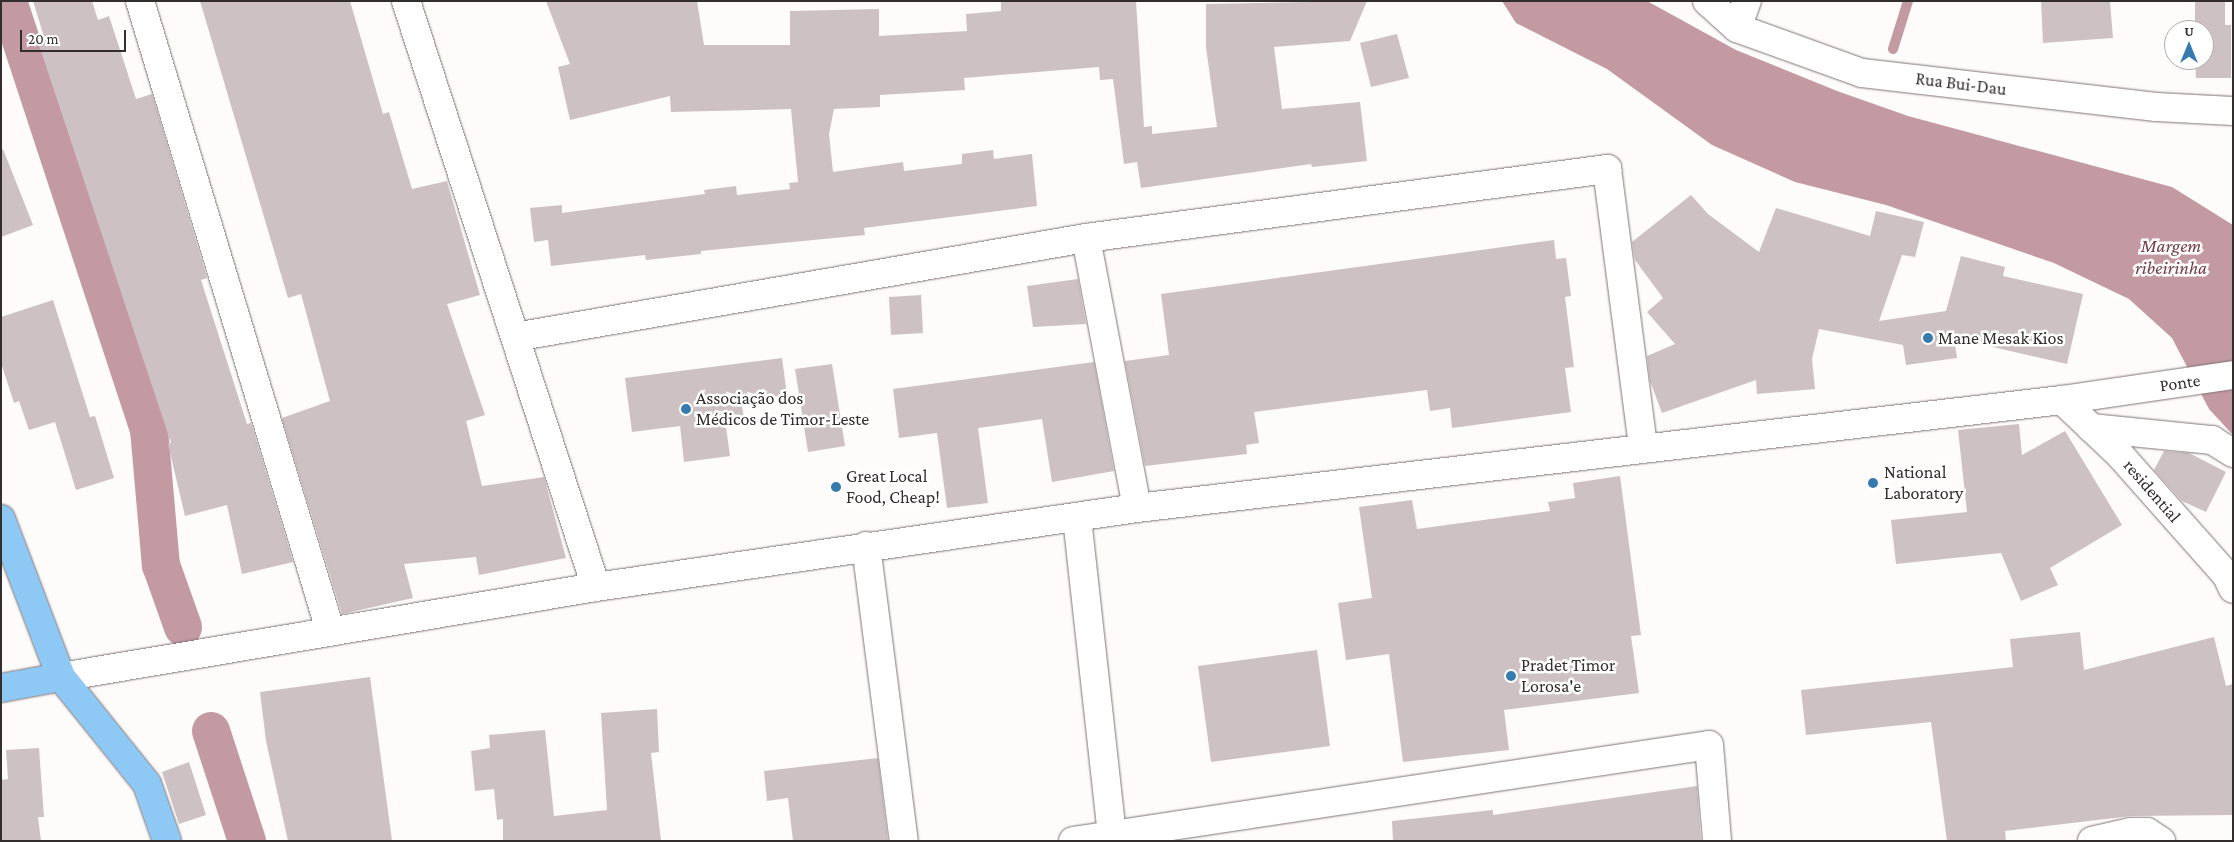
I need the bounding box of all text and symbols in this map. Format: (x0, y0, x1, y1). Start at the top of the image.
scale bar (22, 20, 129, 52)
north arrow (2164, 20, 2214, 70)
text: U (2184, 23, 2194, 39)
text: 20 m (28, 31, 59, 47)
street label: Rua Bui-Dau (1914, 68, 2008, 100)
water label: Margem ribeirinha (2135, 235, 2207, 279)
place label: Mane Mesak Kios (1938, 327, 2063, 349)
marker: Mane Mesak Kios (1922, 332, 1934, 344)
street label: Ponte (2158, 369, 2202, 397)
place label: Associação dos Médicos de Timor-Leste (696, 388, 869, 430)
marker: Associação dos Médicos de Timor-Leste (680, 403, 692, 415)
street label: residential (2119, 455, 2185, 527)
place label: National Laboratory (1884, 462, 1963, 504)
place label: Great Local Food, Cheap! (846, 466, 940, 508)
marker: National Laboratory (1866, 476, 1880, 490)
marker: Great Local Food, Cheap! (830, 481, 842, 493)
place label: Pradet Timor Lorosa'e (1521, 655, 1615, 698)
marker: Pradet Timor Lorosa'e (1505, 670, 1517, 682)

